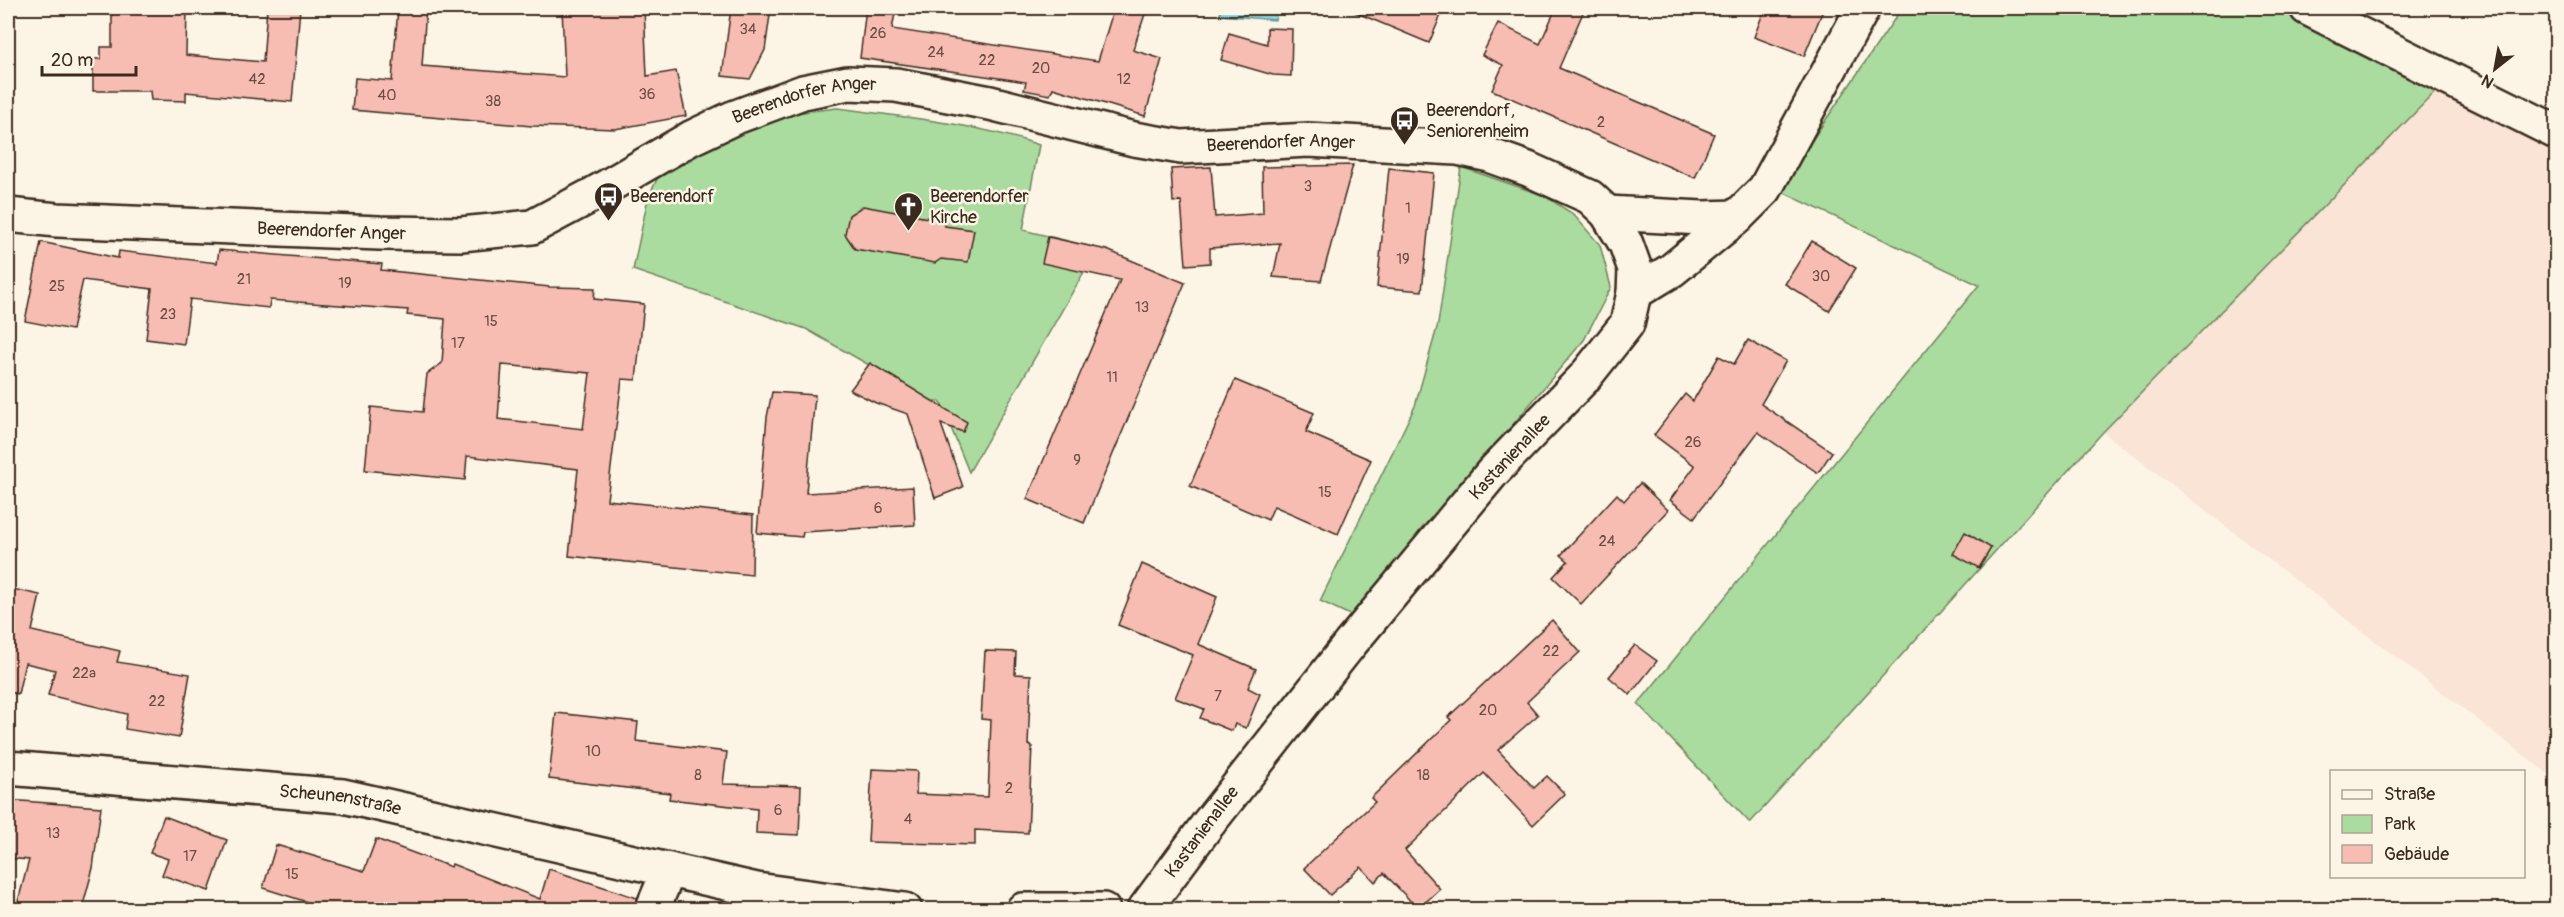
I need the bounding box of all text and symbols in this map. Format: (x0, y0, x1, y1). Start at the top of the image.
house number: 34 (739, 20, 757, 39)
house number: 26 (869, 24, 887, 43)
scale bar (42, 39, 136, 77)
north arrow (2465, 39, 2525, 99)
house number: 24 (927, 43, 945, 62)
text: 20 m (51, 49, 93, 72)
house number: 22 (979, 51, 995, 70)
house number: 20 (1032, 59, 1050, 78)
house number: 42 (248, 70, 266, 89)
house number: 12 (1117, 70, 1131, 89)
text: N (2478, 70, 2498, 92)
street label: Beerendorfer Anger (729, 71, 877, 129)
house number: 36 (638, 85, 656, 104)
house number: 40 (378, 86, 396, 105)
house number: 38 (485, 92, 501, 111)
place label: Beerendorf, Seniorenheim (1426, 99, 1529, 143)
bus stop icon: Beerendorf, Seniorenheim (1389, 104, 1421, 146)
house number: 2 (1597, 113, 1605, 132)
street label: Beerendorfer Anger (1206, 128, 1356, 157)
house number: 3 (1304, 177, 1312, 196)
bus stop icon: Beerendorf (593, 180, 625, 222)
place label: Beerendorf (630, 185, 715, 208)
place label: Beerendorfer Kirche (930, 185, 1029, 229)
church icon: Beerendorfer Kirche (893, 190, 925, 232)
house number: 1 (1405, 199, 1411, 218)
street label: Beerendorfer Anger (257, 217, 407, 245)
house number: 19 (1396, 250, 1410, 269)
house number: 30 (1812, 267, 1830, 286)
house number: 21 (237, 270, 251, 289)
house number: 19 (338, 274, 352, 293)
house number: 25 (49, 277, 65, 296)
house number: 13 (1135, 298, 1149, 317)
house number: 23 (160, 305, 176, 324)
house number: 15 (484, 312, 498, 331)
house number: 17 (451, 334, 465, 353)
house number: 11 (1106, 368, 1118, 387)
street label: Kastanienallee (1464, 409, 1556, 505)
house number: 26 (1684, 433, 1702, 452)
house number: 9 (1073, 451, 1081, 470)
house number: 15 (1318, 483, 1332, 502)
house number: 6 (874, 499, 882, 518)
house number: 24 (1598, 532, 1616, 551)
house number: 22 (1543, 642, 1559, 661)
house number: 22a (72, 664, 96, 683)
house number: 7 (1214, 687, 1222, 706)
house number: 22 (149, 692, 165, 711)
house number: 20 (1479, 701, 1497, 720)
house number: 10 (585, 742, 601, 761)
house number: 8 (694, 766, 702, 785)
house number: 18 (1416, 766, 1430, 785)
legend (2330, 770, 2525, 878)
street label: Scheunenstraße (278, 779, 404, 820)
house number: 2 (1005, 779, 1013, 798)
street label: Kastanienallee (1160, 781, 1244, 883)
text: Straße (2384, 783, 2435, 806)
house number: 6 (774, 801, 782, 820)
house number: 4 (904, 810, 913, 829)
text: Park (2384, 813, 2416, 836)
house number: 13 (46, 824, 60, 843)
text: Gebäude (2384, 843, 2449, 866)
house number: 17 (183, 847, 197, 866)
house number: 15 (285, 865, 299, 884)

